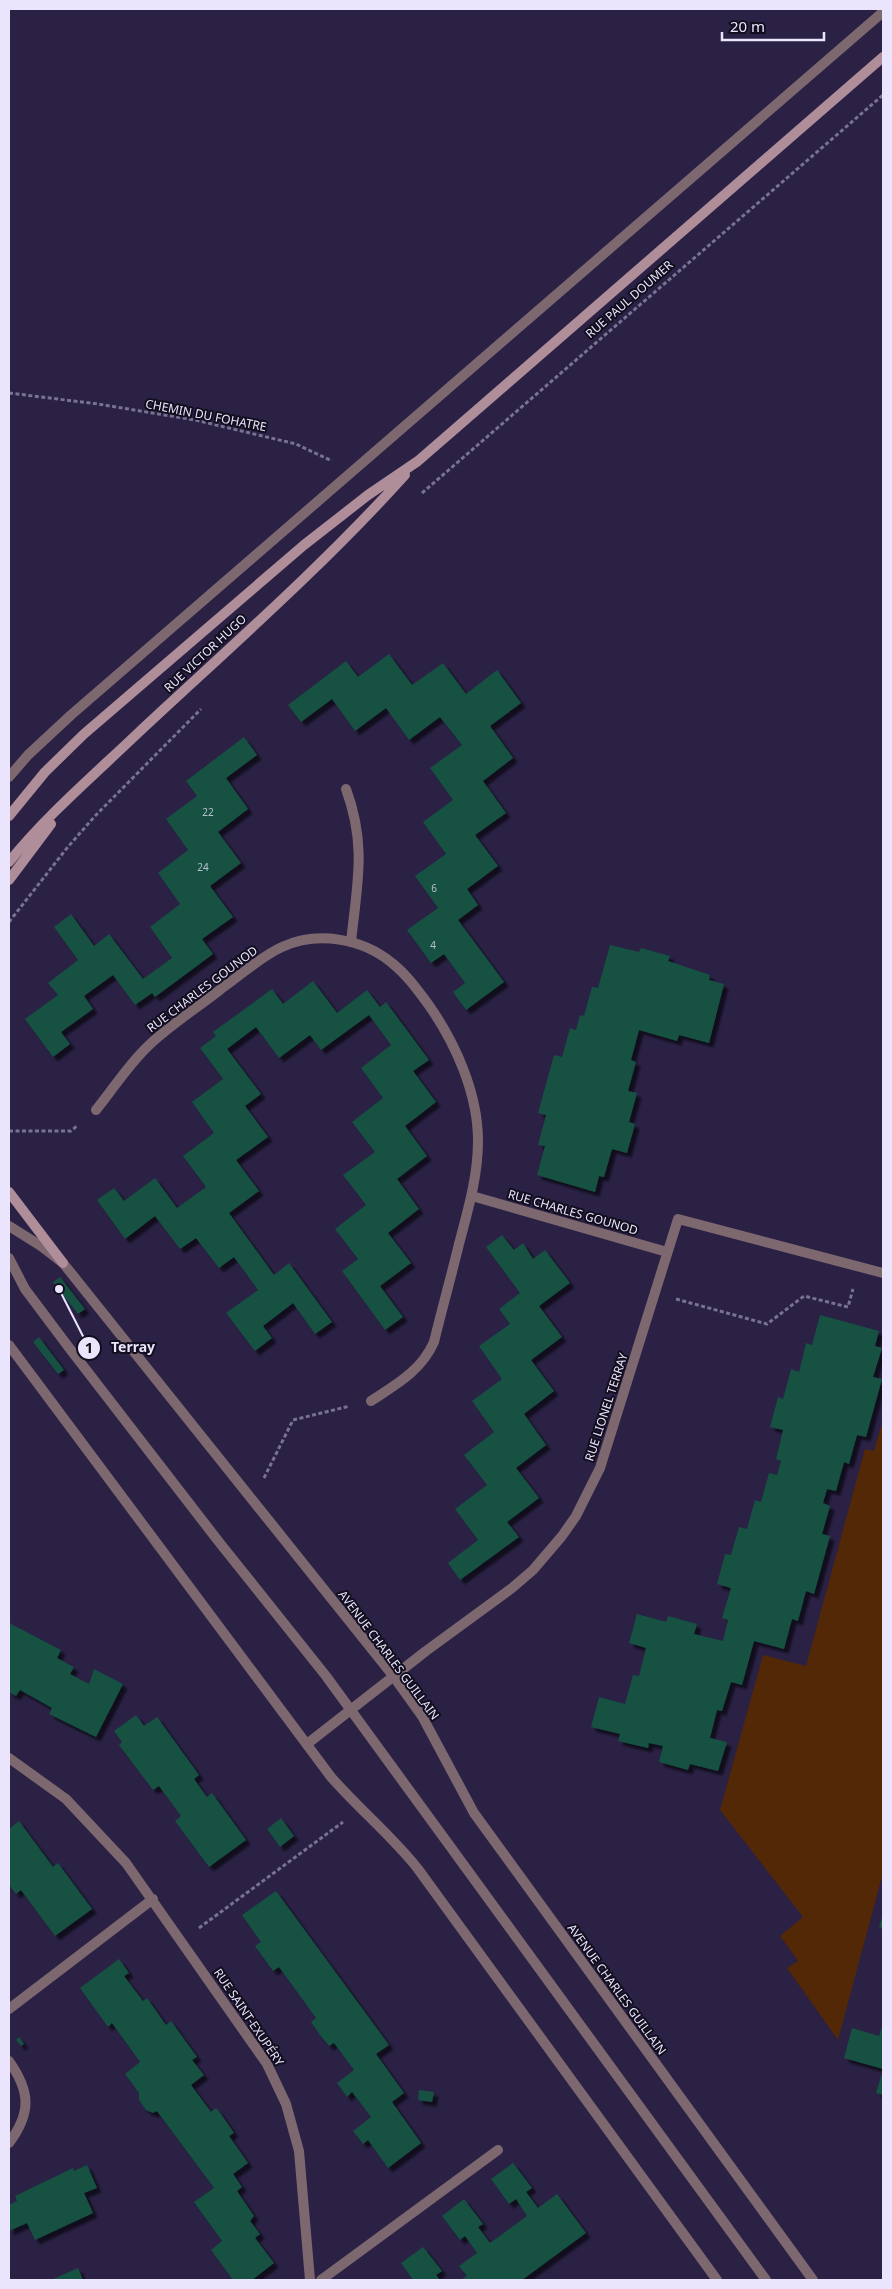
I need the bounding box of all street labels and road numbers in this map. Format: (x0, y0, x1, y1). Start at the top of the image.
street label: RUE PAUL DOUMER (582, 256, 677, 342)
street label: CHEMIN DU FOHATRE (144, 395, 268, 435)
street label: RUE VICTOR HUGO (160, 610, 250, 696)
street label: RUE CHARLES GOUNOD (143, 942, 261, 1036)
street label: RUE CHARLES GOUNOD (506, 1185, 640, 1239)
street label: RUE LIONEL TERRAY (580, 1350, 632, 1463)
street label: AVENUE CHARLES GUILLAIN (335, 1587, 443, 1723)
street label: AVENUE CHARLES GUILLAIN (564, 1920, 670, 2058)
street label: RUE SAINT-EXUPÉRY (210, 1965, 288, 2069)

